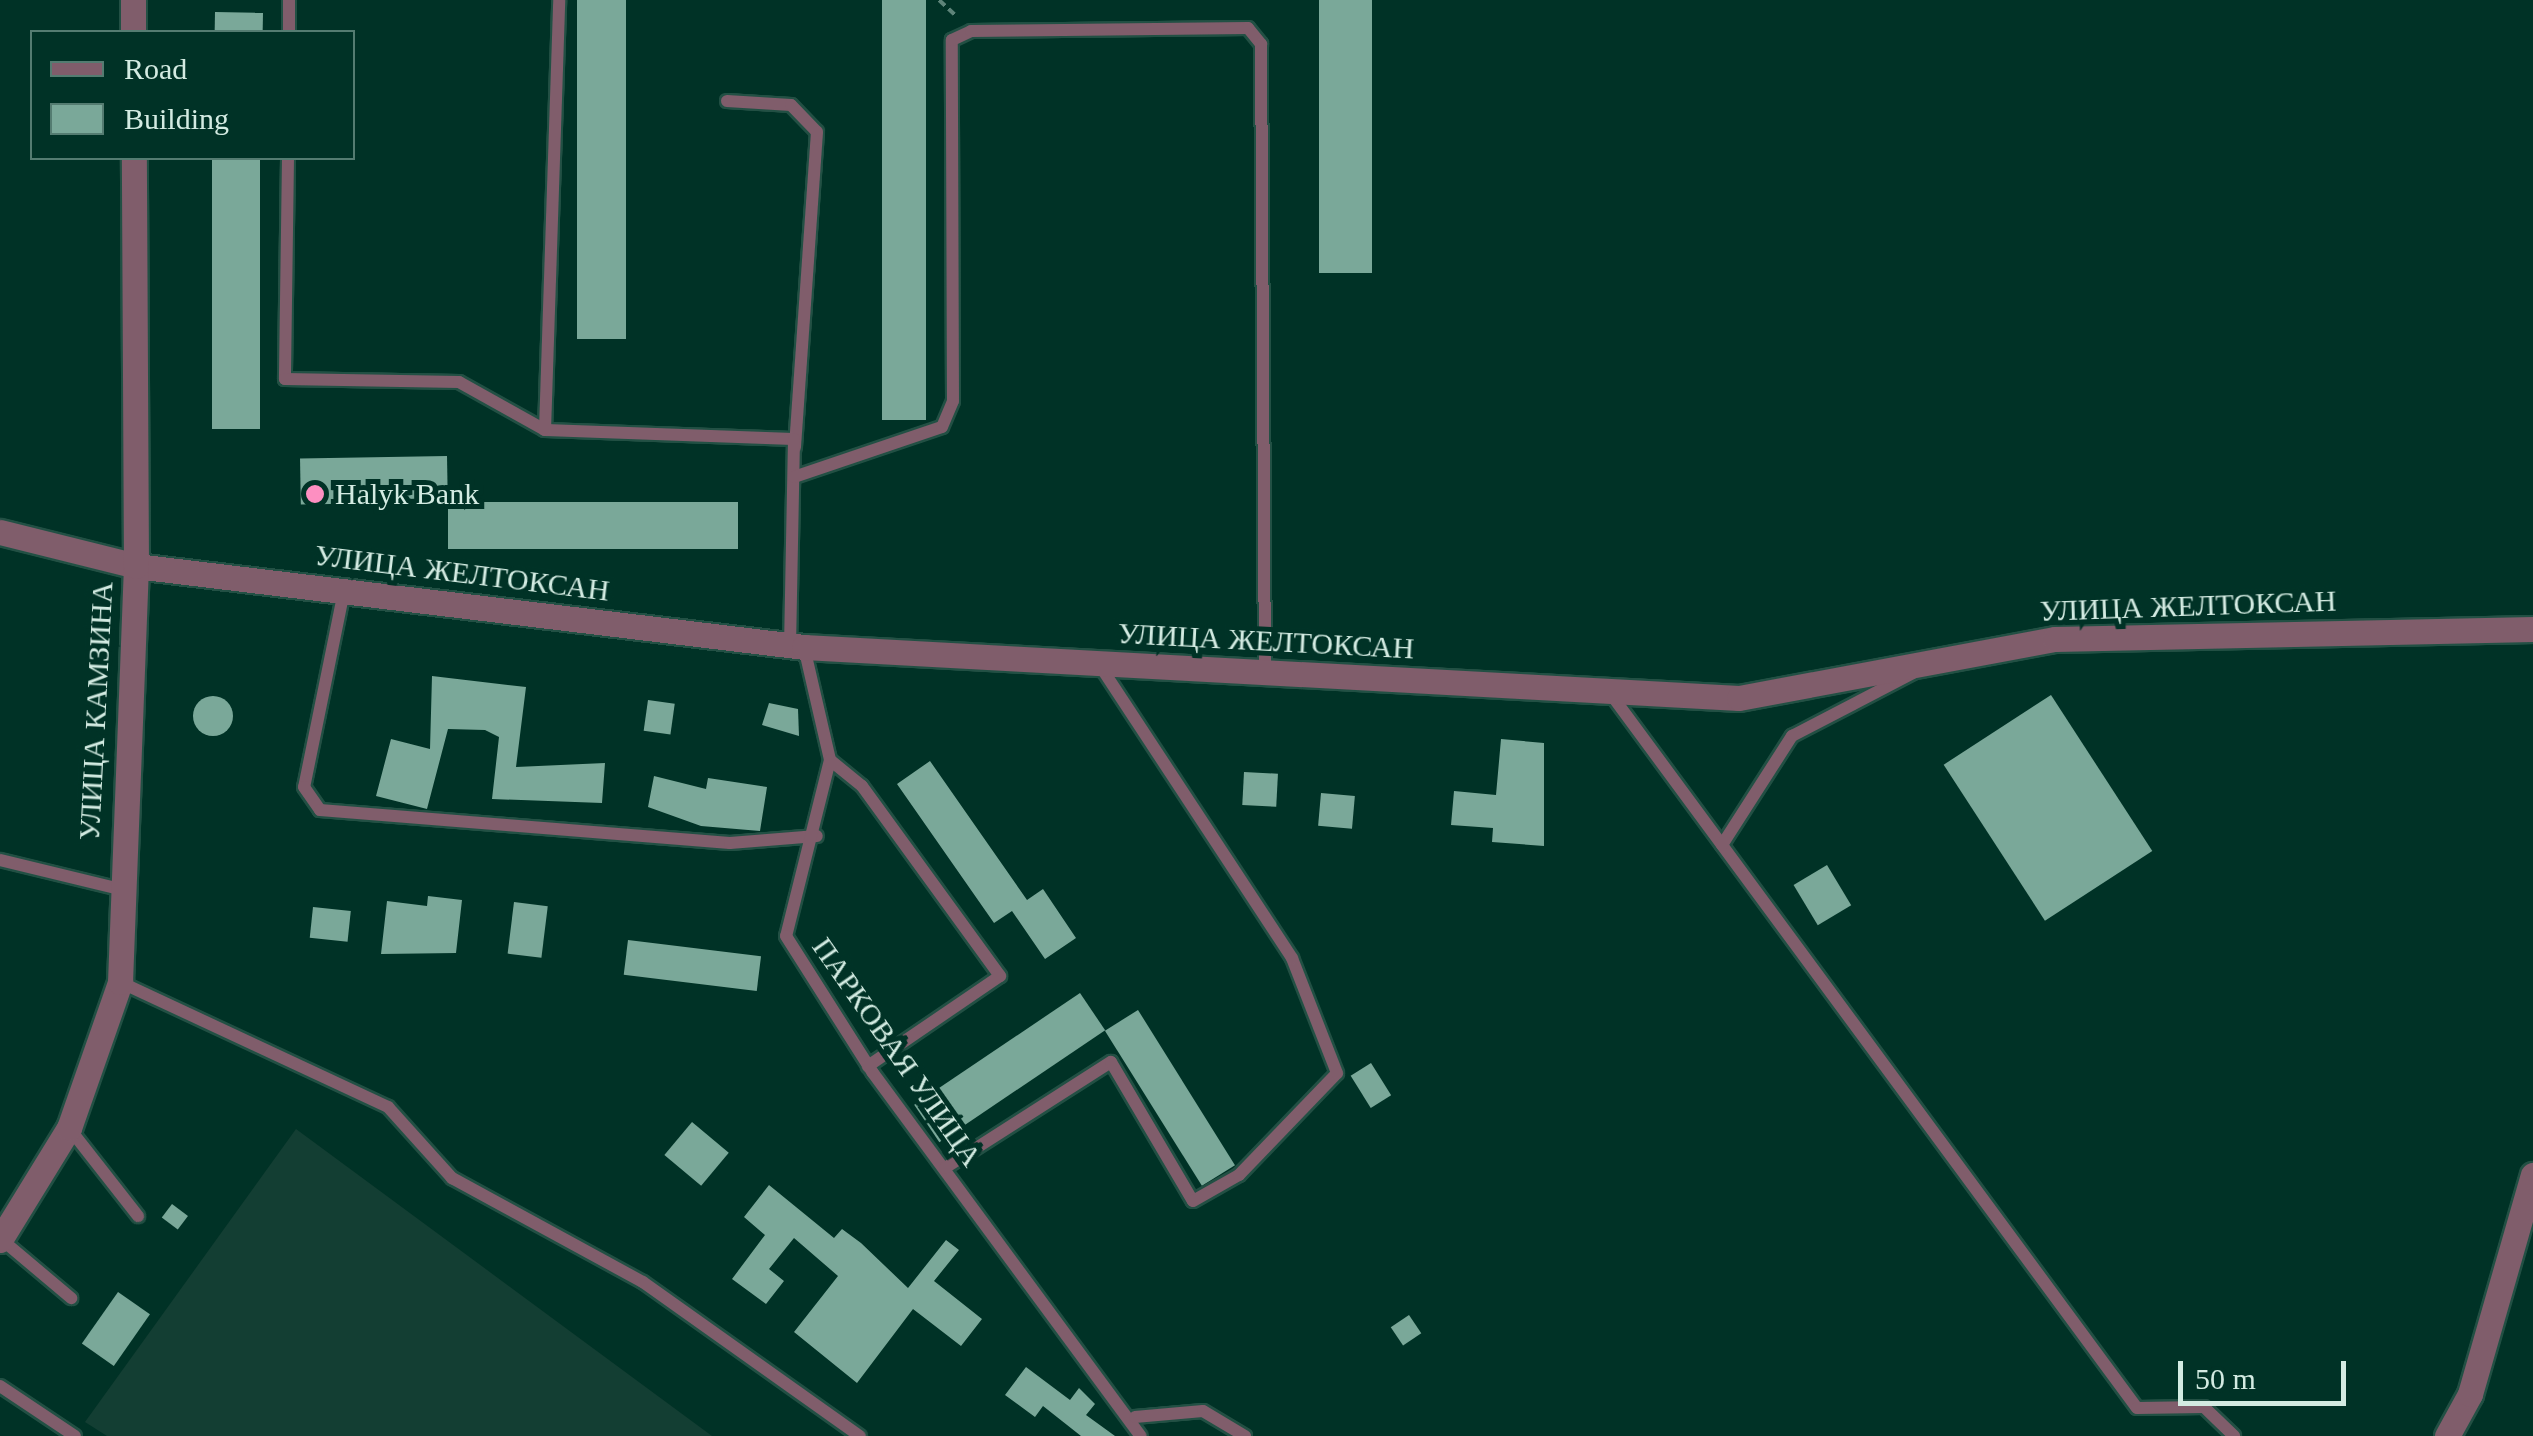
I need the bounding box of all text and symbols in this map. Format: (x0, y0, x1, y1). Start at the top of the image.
legend (30, 30, 355, 160)
text: Road (124, 52, 187, 85)
text: Building (124, 102, 229, 135)
place label: Halyk Bank (335, 476, 479, 512)
marker: Halyk Bank (304, 483, 326, 505)
street label: УЛИЦА ЖЕЛТОКСАН (313, 537, 611, 609)
street label: УЛИЦА КАМЗИНА (71, 581, 121, 841)
street label: УЛИЦА ЖЕЛТОКСАН (2039, 583, 2337, 629)
street label: УЛИЦА ЖЕЛТОКСАН (1117, 615, 1415, 667)
street label: ПАРКОВАЯ УЛИЦА (804, 931, 990, 1173)
scale bar (2183, 1341, 2350, 1403)
text: 50 m (2195, 1362, 2256, 1395)

